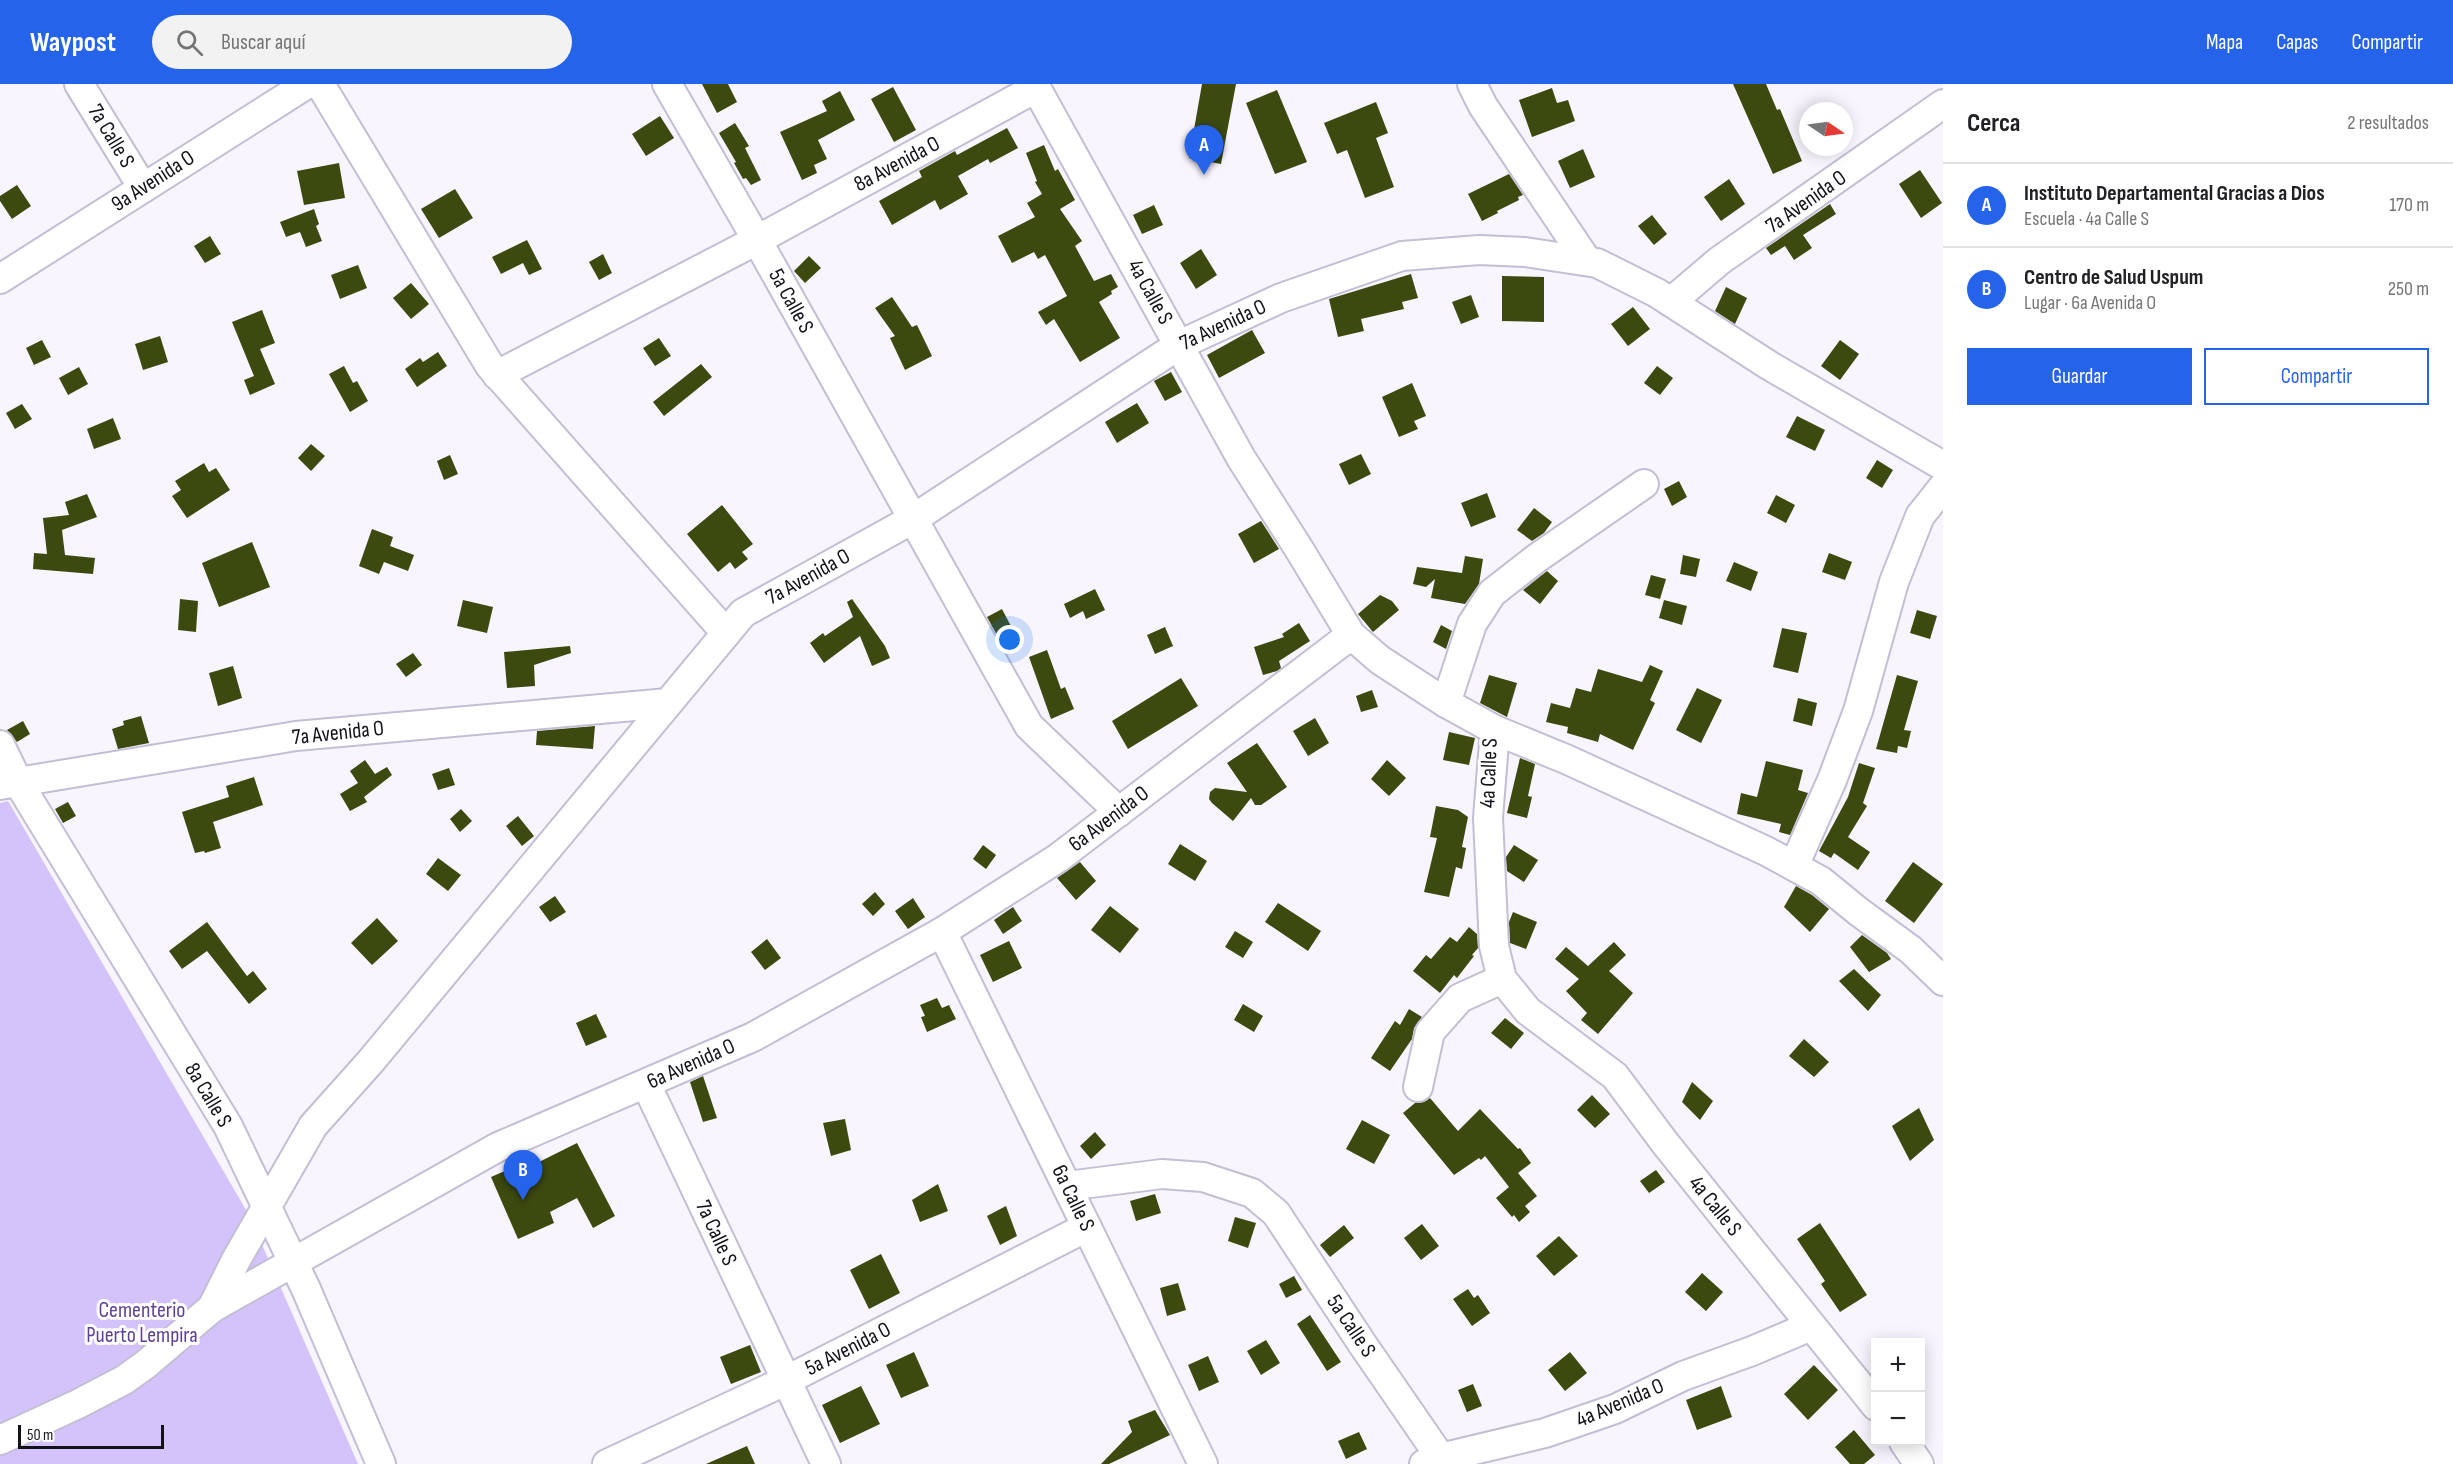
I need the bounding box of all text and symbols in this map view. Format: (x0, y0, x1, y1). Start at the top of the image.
search box (152, 15, 572, 69)
text: Waypost (30, 26, 116, 59)
icon: search (173, 26, 206, 59)
text: Buscar aquí (221, 29, 306, 56)
text: Mapa (2206, 30, 2243, 55)
text: Capas (2276, 30, 2318, 55)
text: Compartir (2351, 30, 2423, 55)
street label: 7a Calle S (82, 99, 140, 173)
north arrow (1799, 102, 1853, 156)
text: Cerca (1967, 108, 2020, 139)
text: 2 resultados (2347, 111, 2429, 135)
pin: A (1184, 126, 1224, 175)
street label: 8a Avenida O (849, 130, 945, 198)
street label: 9a Avenida O (106, 144, 200, 218)
street label: 7a Avenida O (1760, 164, 1852, 240)
text: Instituto Departamental Gracias a Dios (2024, 180, 2325, 207)
text: A (1982, 193, 1991, 217)
text: 170 m (2389, 193, 2429, 217)
text: Escuela · 4a Calle S (2024, 207, 2149, 231)
street label: 4a Calle S (1121, 255, 1179, 329)
street label: 5a Calle S (762, 264, 820, 338)
text: Centro de Salud Uspum (2024, 264, 2203, 291)
text: B (1982, 277, 1991, 301)
text: 250 m (2388, 277, 2429, 301)
text: Lugar · 6a Avenida O (2024, 291, 2156, 315)
street label: 7a Avenida O (1175, 293, 1271, 357)
button: Guardar (1967, 348, 2192, 405)
button: Compartir (2204, 348, 2429, 405)
street label: 7a Avenida O (761, 543, 855, 611)
your location (995, 625, 1024, 654)
street label: 7a Avenida O (291, 715, 385, 751)
street label: 4a Calle S (1474, 738, 1504, 808)
street label: 6a Avenida O (1064, 780, 1154, 858)
street label: 6a Avenida O (643, 1033, 739, 1095)
street label: 8a Calle S (178, 1058, 238, 1132)
pin: B (504, 1150, 542, 1200)
street label: 6a Calle S (1045, 1160, 1101, 1236)
street label: 4a Calle S (1683, 1170, 1747, 1242)
street label: 7a Calle S (689, 1196, 743, 1270)
street label: 5a Calle S (1320, 1290, 1382, 1362)
park label: Cementerio Puerto Lempira (86, 1297, 198, 1349)
street label: 5a Avenida O (801, 1316, 895, 1382)
map controls (1871, 1338, 1925, 1446)
button: + (1871, 1338, 1925, 1392)
street label: 4a Avenida O (1572, 1372, 1668, 1434)
button: − (1871, 1392, 1925, 1446)
scale bar (18, 1422, 164, 1450)
text: 50 m (27, 1426, 53, 1445)

